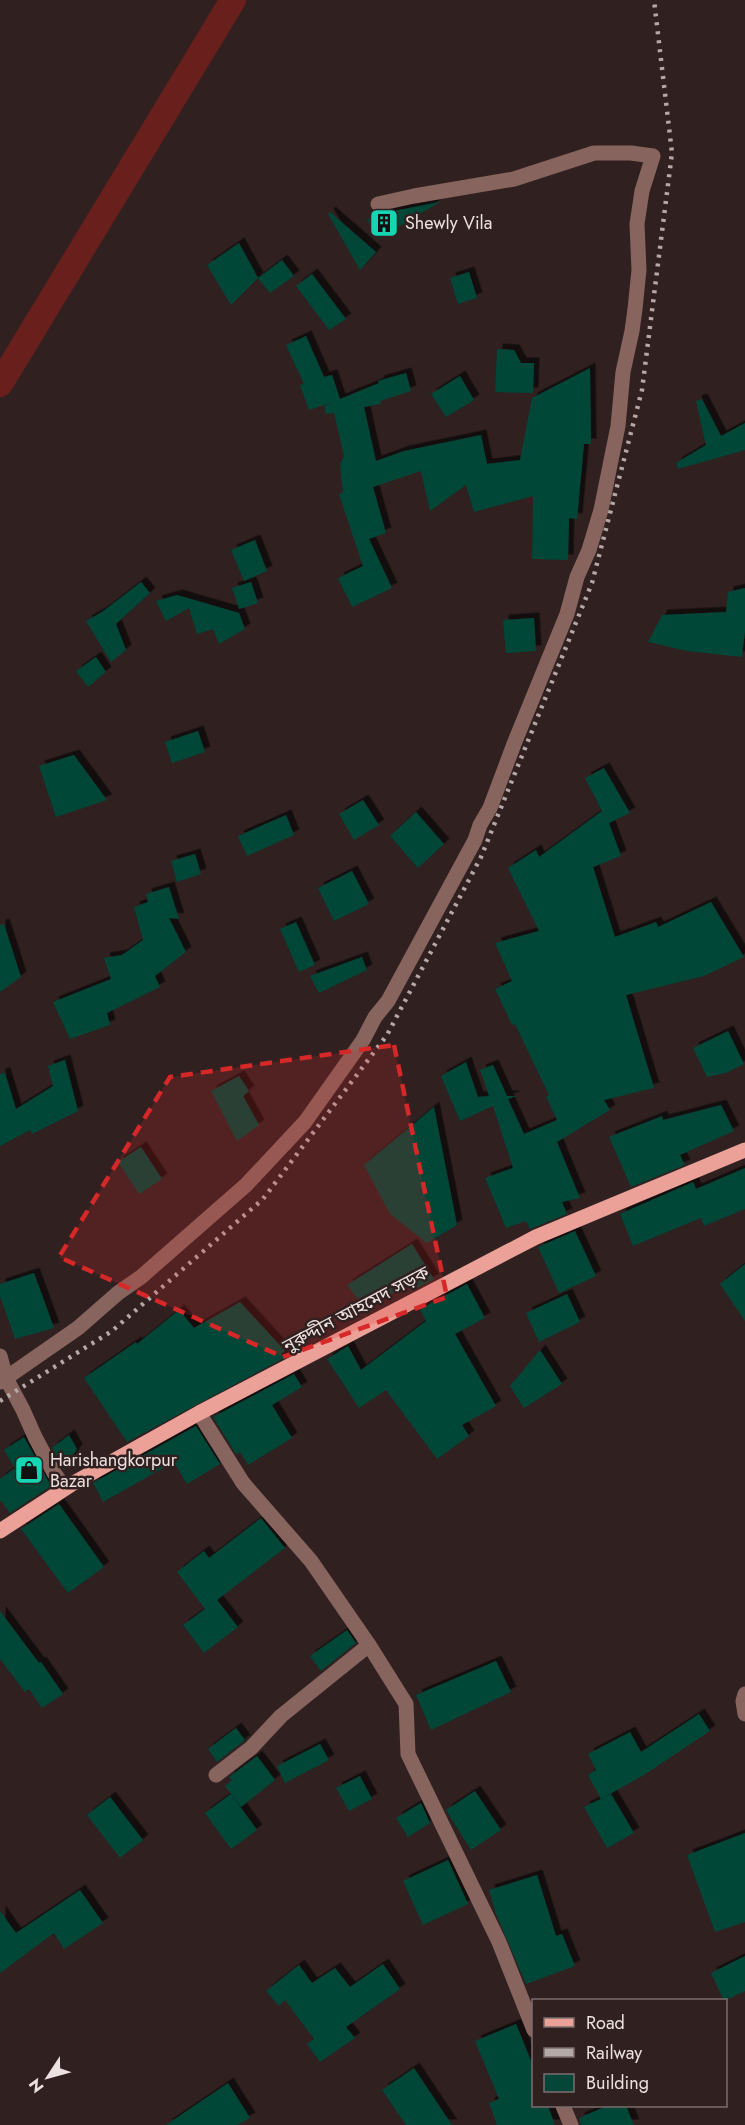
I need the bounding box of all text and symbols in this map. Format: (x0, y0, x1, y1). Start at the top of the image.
building icon: Shewly Vila (368, 207, 400, 239)
place label: Shewly Vila (405, 210, 492, 236)
street label: নুরুদ্দীন আহমেদ সড়ক (277, 1259, 434, 1359)
place label: Harishangkorpur Bazar (50, 1447, 178, 1494)
shop icon: Harishangkorpur Bazar (13, 1454, 45, 1486)
legend (532, 1999, 727, 2107)
text: Road (586, 2010, 625, 2036)
text: Railway (586, 2040, 642, 2066)
north arrow (18, 2047, 78, 2107)
text: Building (586, 2070, 649, 2096)
text: N (23, 2074, 49, 2097)

